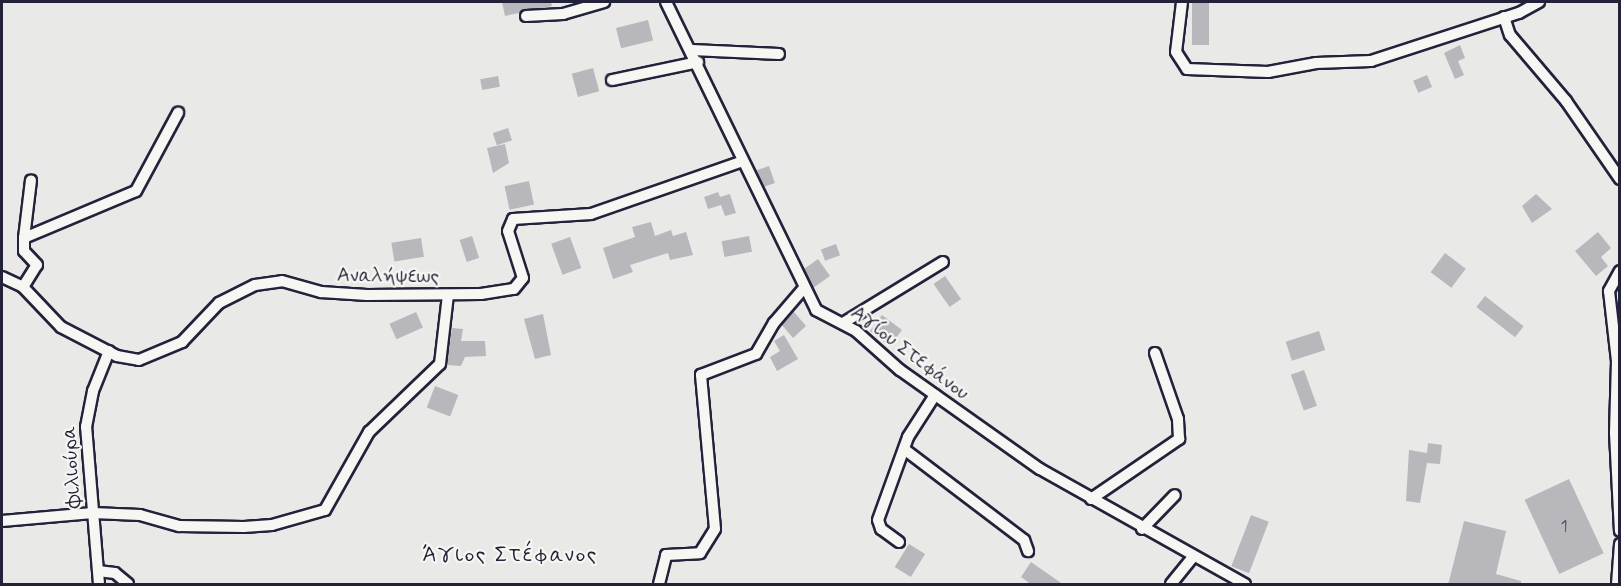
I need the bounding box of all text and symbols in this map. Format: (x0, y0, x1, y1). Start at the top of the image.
street label: Αναλήψεως (337, 263, 439, 289)
street label: Αγίου Στεφάνου (846, 301, 974, 405)
street label: Φιλιούρα (57, 425, 87, 509)
house number: 1 (1560, 517, 1568, 537)
district label: Άγιος Στέφανος (422, 543, 598, 569)

